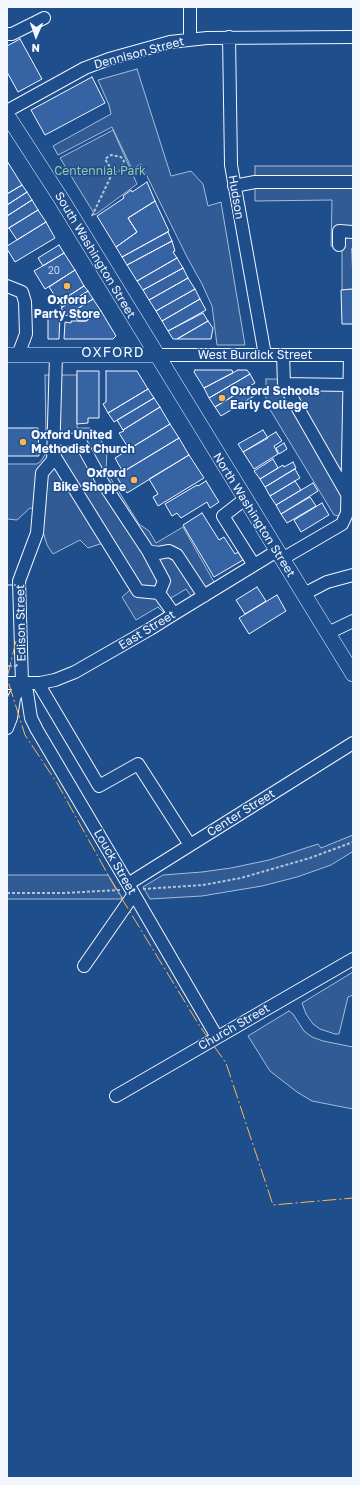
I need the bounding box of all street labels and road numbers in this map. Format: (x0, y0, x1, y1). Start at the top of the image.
street label: Dennison Street (92, 34, 186, 72)
street label: Hudson (225, 174, 247, 220)
street label: South Washington Street (52, 189, 138, 321)
street label: West Burdick Street (198, 348, 312, 362)
street label: North Washington Street (210, 450, 298, 580)
street label: Edison Street (13, 584, 29, 662)
street label: East Street (116, 607, 178, 653)
street label: Center Street (204, 786, 278, 840)
street label: Louck Street (91, 827, 139, 897)
street label: Church Street (196, 1001, 272, 1053)

